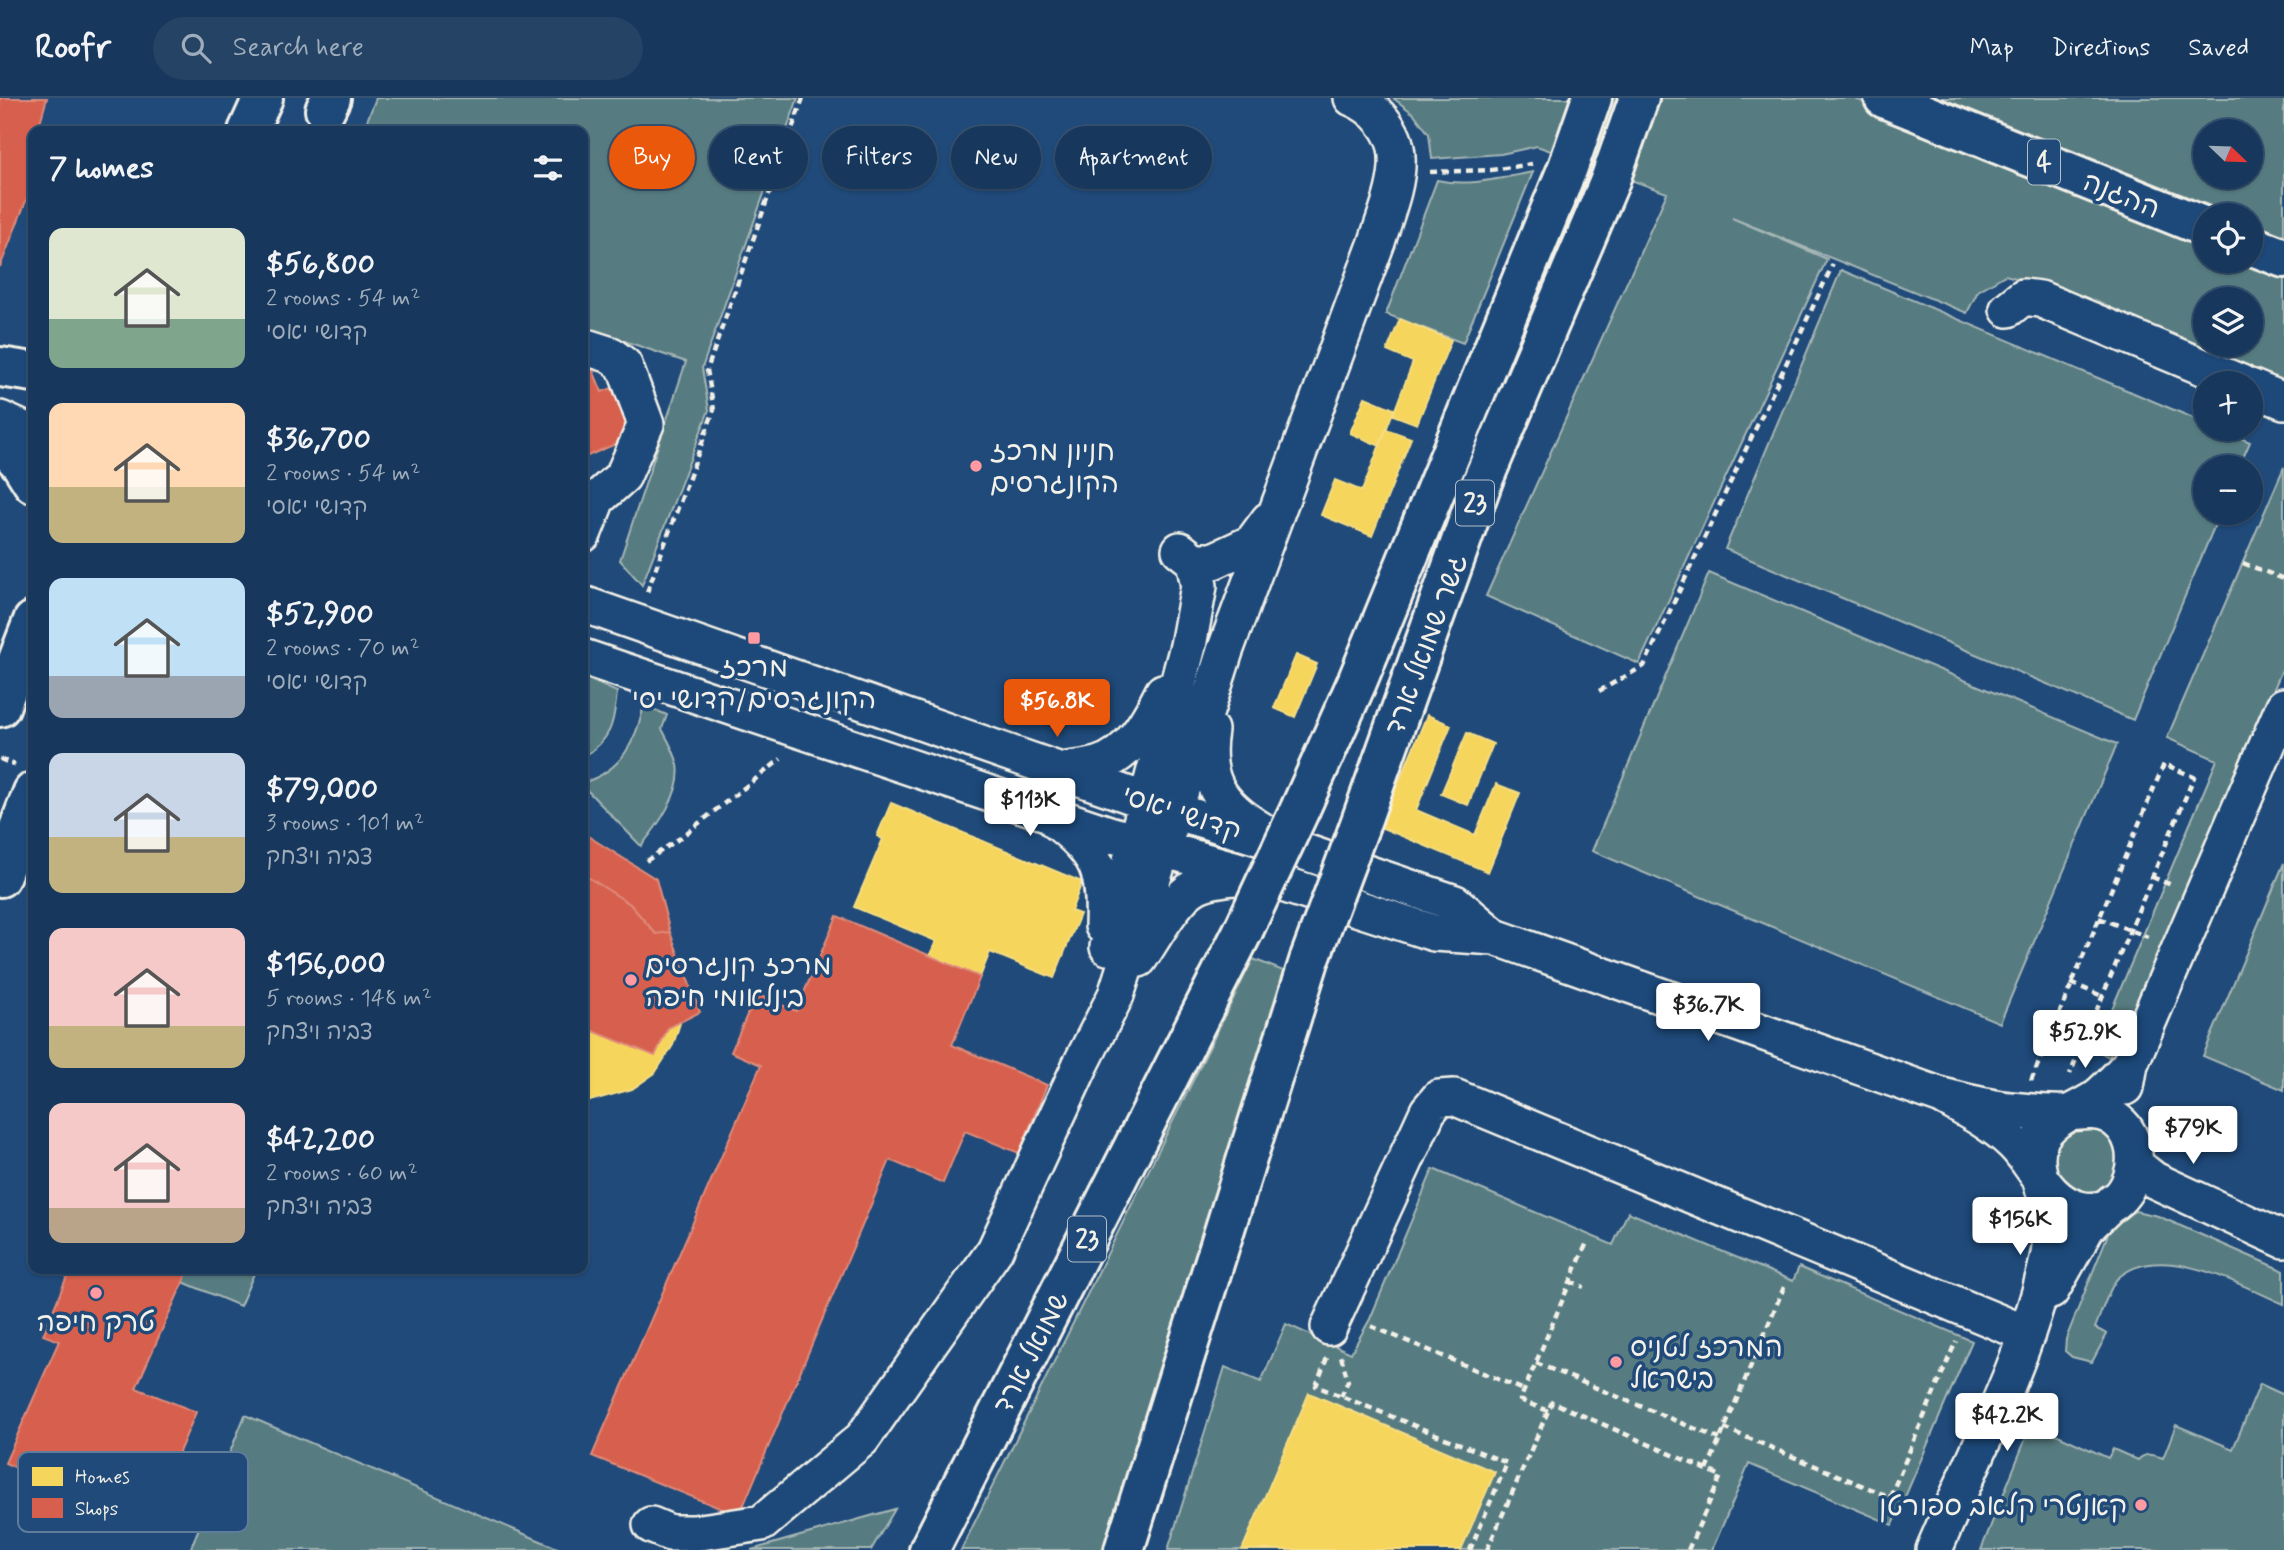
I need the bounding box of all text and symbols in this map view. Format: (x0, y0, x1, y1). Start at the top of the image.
search box (153, 17, 643, 80)
text: Roofr (35, 26, 111, 70)
icon: search (177, 29, 215, 67)
text: Search here (233, 31, 364, 65)
text: Map (1970, 33, 2014, 64)
text: Directions (2052, 33, 2150, 64)
text: Saved (2188, 33, 2249, 64)
north arrow (2193, 119, 2263, 189)
map controls (2193, 119, 2263, 525)
chip: Buy (609, 126, 695, 189)
chip: Rent (709, 126, 808, 189)
chip: Filters (822, 126, 937, 189)
chip: New (951, 126, 1041, 189)
chip: Apartment (1055, 126, 1212, 189)
road number: 4 (2028, 139, 2060, 184)
text: 7 homes (49, 149, 154, 188)
icon: filters (529, 149, 567, 187)
street label: ההגנה (2077, 164, 2165, 228)
button: locate (2193, 203, 2263, 273)
text: $56,800 (266, 245, 375, 284)
icon: home (105, 256, 189, 340)
text: 2 rooms · 54 m² (266, 284, 420, 314)
button: layers (2193, 287, 2263, 357)
text: קדושי יאסי (266, 318, 368, 348)
button: + (2193, 371, 2263, 441)
text: $36,700 (266, 420, 371, 459)
icon: home (105, 431, 189, 515)
place label: חניון מרכז הקונגרסים (990, 434, 1119, 503)
button: − (2193, 455, 2263, 525)
marker: חניון מרכז הקונגרסים (968, 458, 984, 474)
text: 2 rooms · 54 m² (266, 459, 420, 489)
road number: 23 (1456, 480, 1494, 526)
text: קדושי יאסי (266, 493, 368, 523)
street label: גשר שמואל ארד (1377, 549, 1477, 741)
text: $52,900 (266, 595, 374, 634)
icon: home (105, 606, 189, 690)
marker: מרכז הקונגרסים/קדושי יסי (746, 630, 762, 646)
text: 2 rooms · 70 m² (266, 634, 420, 664)
place label: מרכז הקונגרסים/קדושי יסי (632, 650, 876, 719)
text: קדושי יאסי (266, 668, 368, 698)
pin: $56.8K (1000, 680, 1114, 739)
text: $56.8K (1020, 687, 1094, 717)
text: $79,000 (266, 770, 378, 809)
pin: $113K (981, 778, 1079, 838)
street label: קדושי יאסי (1117, 778, 1246, 851)
icon: home (105, 781, 189, 865)
text: $113K (1000, 786, 1060, 816)
text: 3 rooms · 101 m² (266, 809, 424, 839)
text: צביה ויצחק (266, 843, 373, 873)
text: $156,000 (266, 945, 386, 984)
place label: מרכז קונגרסים בינלאומי חיפה (645, 948, 832, 1017)
icon: home (105, 956, 189, 1040)
marker: מרכז קונגרסים בינלאומי חיפה (623, 972, 639, 988)
text: 5 rooms · 148 m² (266, 984, 432, 1014)
pin: $36.7K (1651, 984, 1765, 1043)
text: $36.7K (1672, 991, 1744, 1021)
pin: $52.9K (2028, 1010, 2142, 1070)
text: צביה ויצחק (266, 1018, 373, 1048)
text: $52.9K (2049, 1018, 2121, 1048)
pin: $79K (2152, 1107, 2234, 1166)
text: $79K (2164, 1114, 2222, 1144)
text: $42,200 (266, 1120, 375, 1159)
icon: home (105, 1131, 189, 1215)
text: 2 rooms · 60 m² (266, 1159, 418, 1189)
text: צביה ויצחק (266, 1193, 373, 1223)
pin: $156K (1971, 1198, 2069, 1257)
text: $156K (1988, 1205, 2052, 1235)
road number: 23 (1068, 1216, 1106, 1262)
marker: טרק חיפה (88, 1285, 104, 1301)
street label: שמואל ארד (986, 1286, 1079, 1421)
place label: טרק חיפה (37, 1305, 155, 1342)
place label: המרכז לטניס בישראל (1630, 1330, 1783, 1399)
marker: המרכז לטניס בישראל (1608, 1354, 1624, 1370)
pin: $42.2K (1950, 1394, 2064, 1453)
text: $42.2K (1971, 1401, 2043, 1431)
legend (18, 1452, 248, 1532)
text: Homes (75, 1465, 130, 1490)
place label: קאנטרי קלאב ספורטן (1879, 1489, 2127, 1526)
text: Shops (75, 1497, 118, 1522)
marker: קאנטרי קלאב ספורטן (2133, 1497, 2149, 1513)

